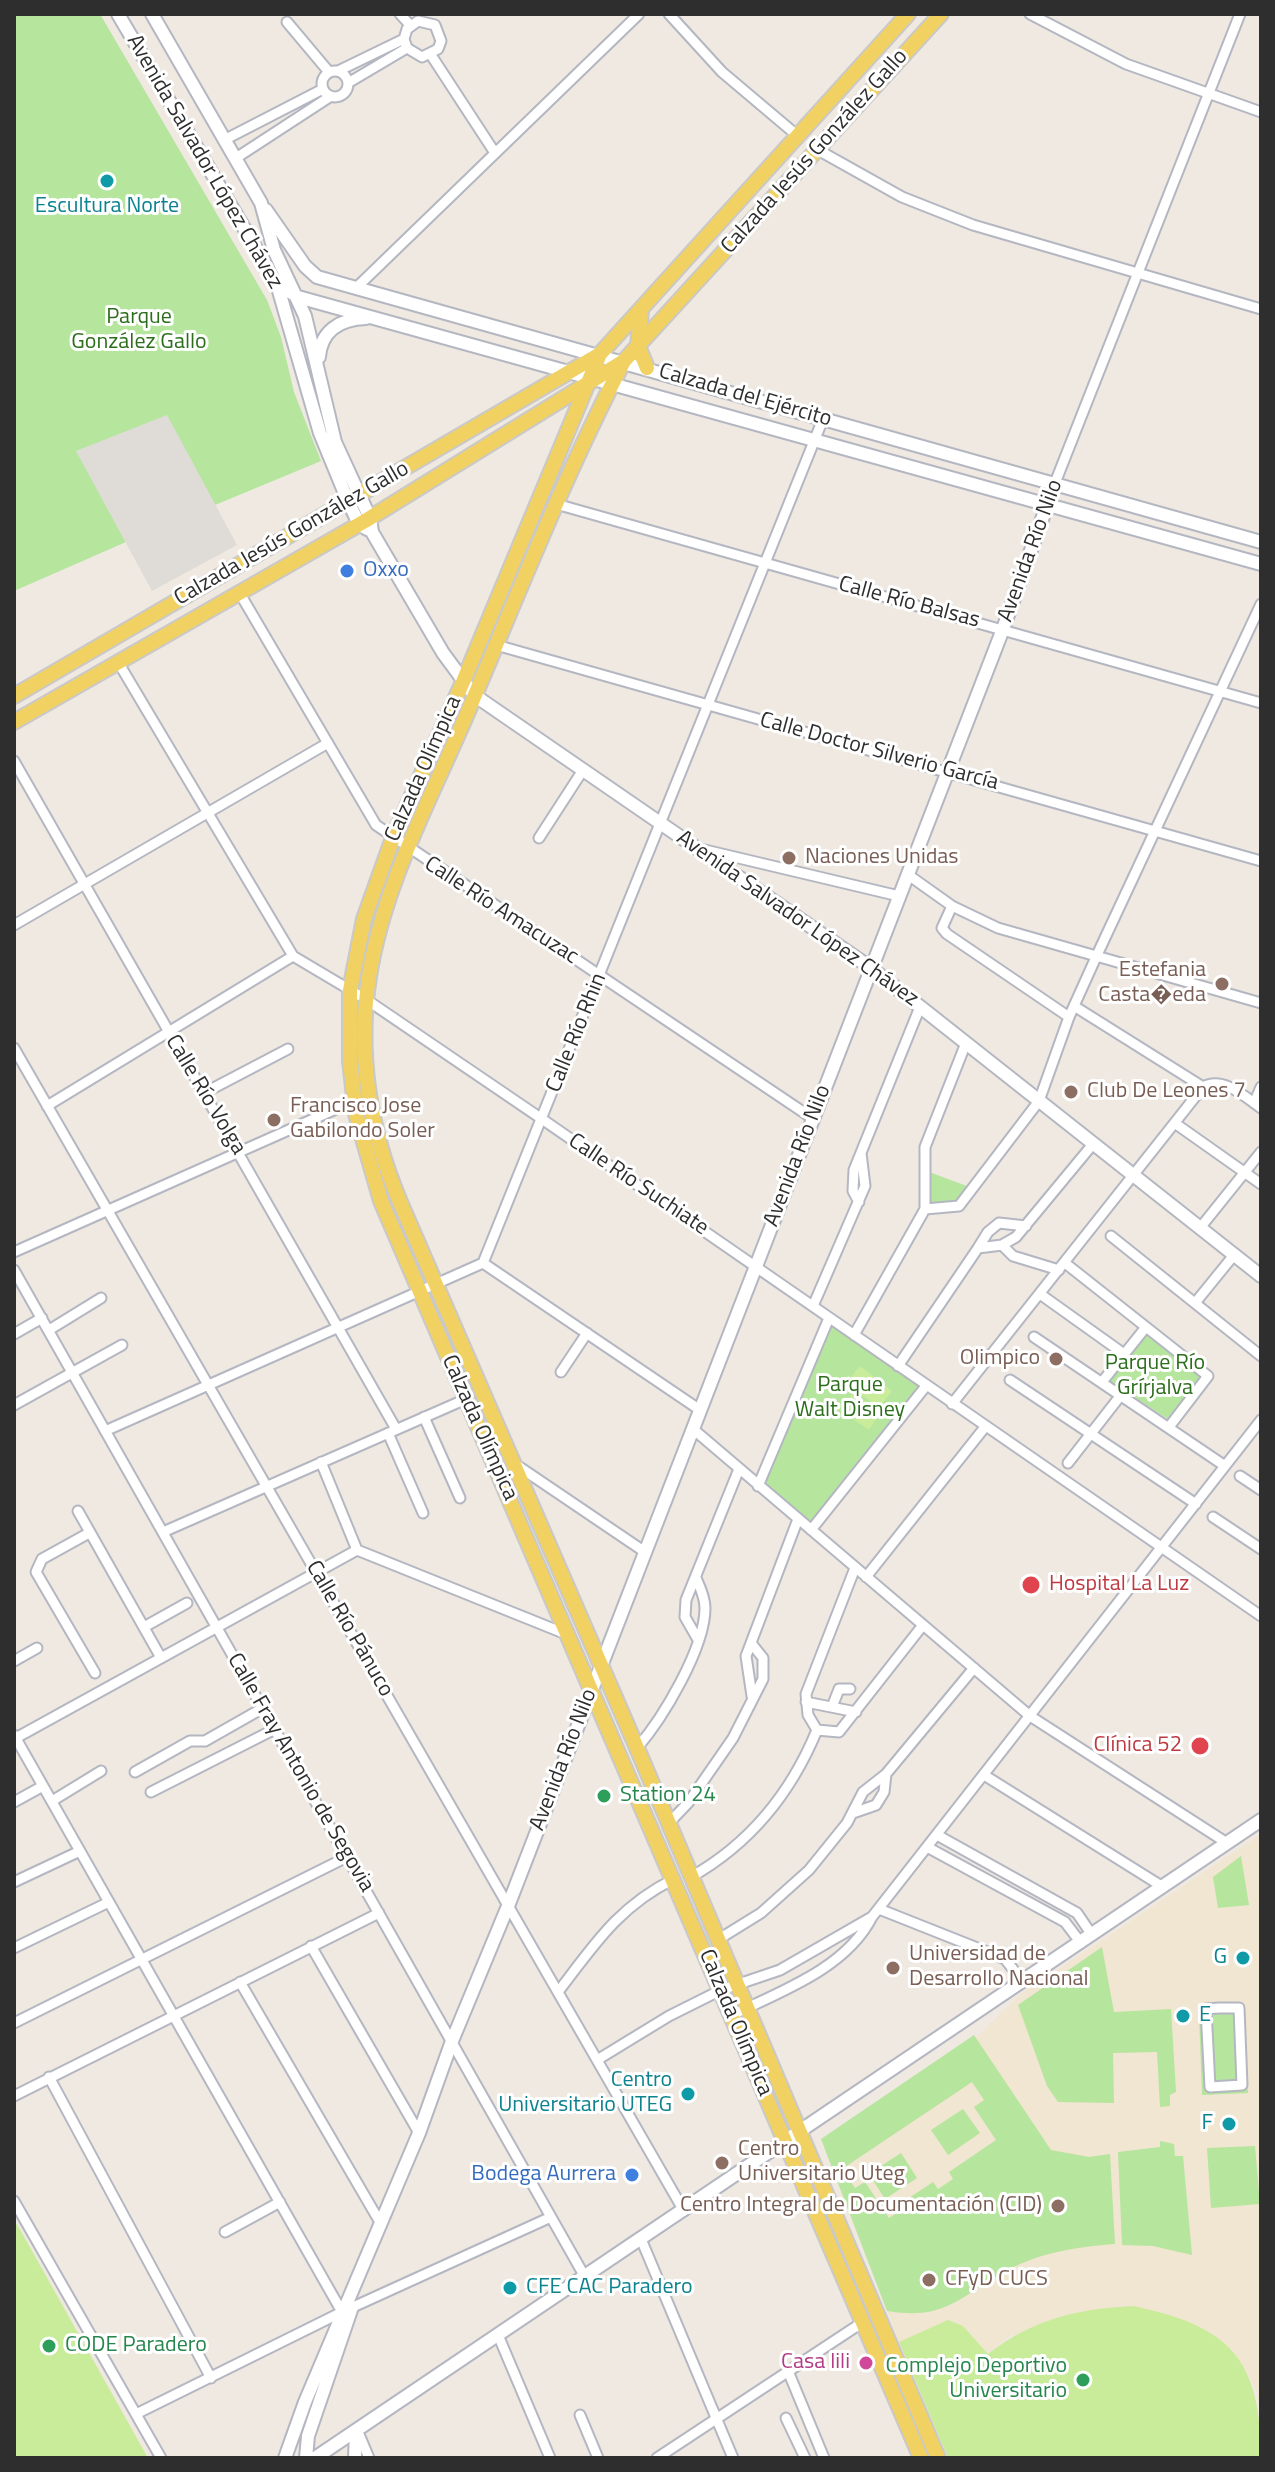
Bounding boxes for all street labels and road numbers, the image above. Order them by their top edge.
street label: Avenida Salvador López Chávez [120,30,288,294]
street label: Calzada Jesús González Gallo [716,44,914,260]
street label: Calzada del Ejército [656,359,834,433]
street label: Calzada Jesús González Gallo [170,456,414,612]
street label: Avenida Río Nilo [993,476,1069,626]
street label: Calle Río Balsas [836,571,982,635]
street label: Calzada Olímpica [380,692,468,846]
street label: Calle Doctor Silverio García [757,707,1001,797]
street label: Avenida Salvador López Chávez [671,825,923,1013]
street label: Calle Río Amacuzac [419,851,583,971]
street label: Calle Río Rhin [541,970,613,1096]
street label: Calle Río Volga [159,1030,251,1160]
street label: Avenida Río Nilo [759,1081,837,1231]
street label: Calle Río Suchiate [563,1128,713,1242]
street label: Calzada Olímpica [435,1351,523,1505]
street label: Calle Río Pánuco [299,1556,399,1702]
street label: Calle Fray Antonio de Segovia [221,1649,379,1897]
street label: Avenida Río Nilo [525,1685,603,1835]
street label: Calzada Olímpica [692,1946,778,2100]

